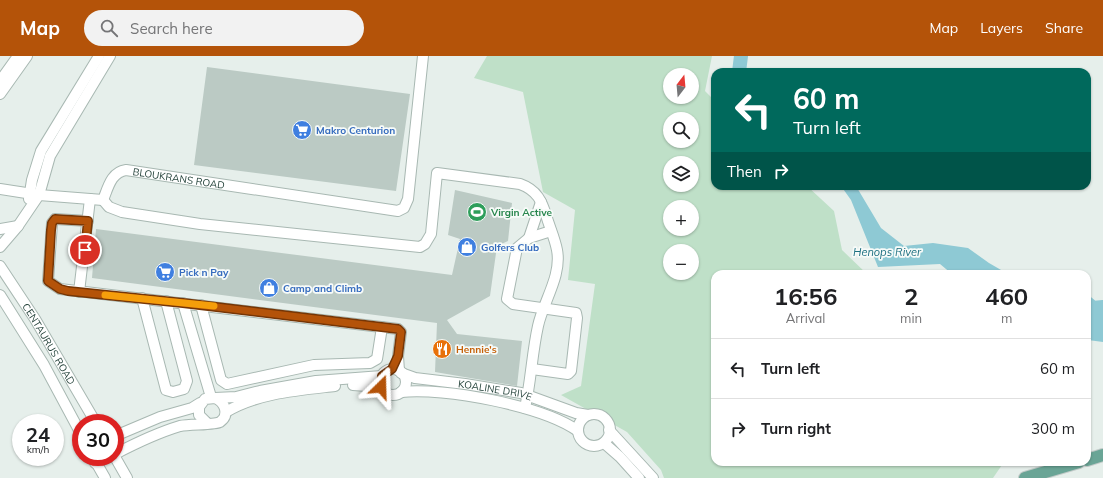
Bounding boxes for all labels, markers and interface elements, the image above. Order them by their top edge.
search box [84,10,364,46]
text: Map [20,16,60,40]
icon: search [98,17,120,39]
text: Search here [130,19,213,38]
text: Map [929,19,958,37]
text: Layers [980,19,1023,37]
text: Share [1045,19,1083,37]
north arrow [663,68,699,104]
map controls [663,68,699,280]
text: 60 m [793,81,859,116]
icon: left [727,84,779,136]
button: search [663,112,699,148]
text: Turn left [793,116,861,139]
supermarket icon: Makro Centurion [291,119,313,141]
place label: Makro Centurion [316,124,395,137]
button: layers [663,156,699,192]
icon: right [770,160,792,182]
text: Then [727,162,762,181]
street label: BLOUKRANS ROAD [132,165,226,191]
button: + [663,200,699,236]
sports icon: Virgin Active [466,201,488,223]
place label: Virgin Active [490,206,553,219]
pin [68,233,102,267]
shop icon: Golfers Club [456,236,478,258]
icon: arrive [74,239,96,261]
place label: Golfers Club [481,241,539,254]
button: − [663,244,699,280]
water label: Henops River [853,245,922,259]
supermarket icon: Pick n Pay [154,261,176,283]
place label: Pick n Pay [179,266,229,279]
shop icon: Camp and Climb [258,277,280,299]
text: 16:56 [774,281,837,311]
text: 2 [904,281,918,311]
text: 460 [985,281,1028,311]
place label: Camp and Climb [283,282,362,295]
street label: CENTAURUS ROAD [20,301,78,387]
text: Arrival [786,310,825,326]
text: min [900,310,922,326]
text: m [1001,310,1012,326]
restaurant icon: Hennie's [431,338,453,360]
place label: Hennie's [456,343,497,356]
icon: left [727,358,749,380]
text: Turn left [761,359,820,378]
text: 60 m [1040,359,1075,378]
position arrow [360,366,402,408]
street label: KOALINE DRIVE [458,377,534,403]
speed limit sign: 30 [72,414,124,466]
icon: right [727,418,749,440]
text: Turn right [761,419,831,438]
text: 300 m [1031,419,1075,438]
text: 24 [26,422,50,447]
text: km/h [27,443,49,456]

